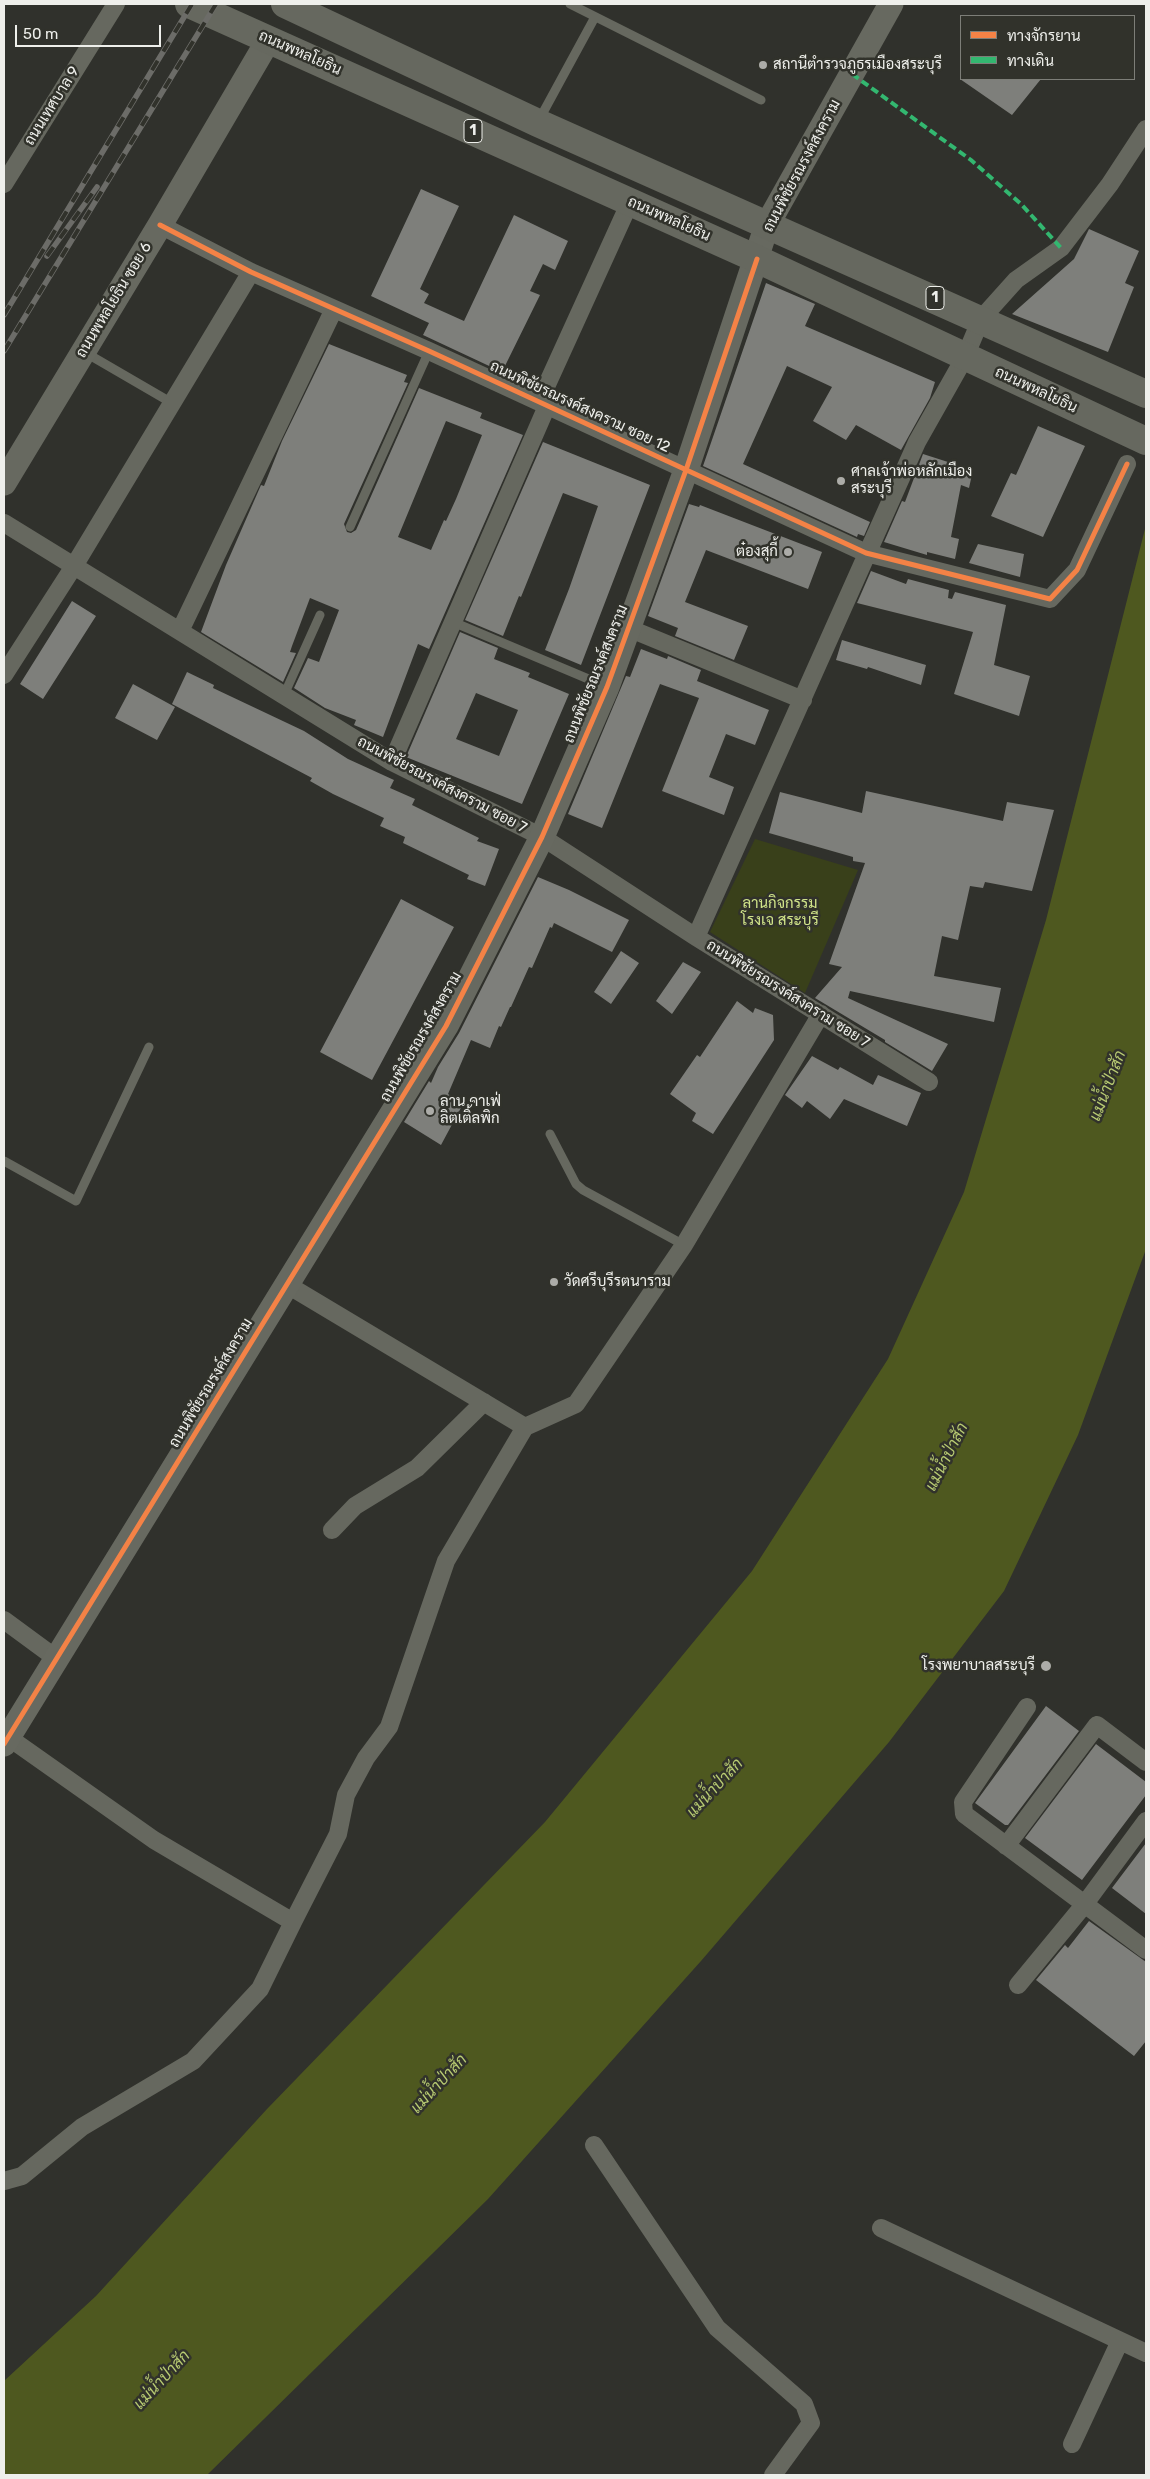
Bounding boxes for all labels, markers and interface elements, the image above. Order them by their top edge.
scale bar [18,15,164,47]
legend [960,15,1135,80]
text: 50 m [23,25,58,43]
street label: ถนนพหลโยธิน [256,27,344,79]
text: ทางจักรยาน [1007,27,1081,45]
text: ทางเดิน [1007,52,1054,70]
place label: สถานีตำรวจภูธรเมืองสระบุรี [773,56,942,74]
marker: สถานีตำรวจภูธรเมืองสระบุรี [757,59,769,71]
street label: ถนนเทศบาล 9 [21,63,83,149]
street label: ถนนพิชัยรณรงค์สงคราม [759,97,845,235]
road number: 1 [464,120,482,142]
street label: ถนนพหลโยธิน [625,193,713,245]
street label: ถนนพหลโยธิน ซอย 6 [72,239,156,361]
road number: 1 [926,286,944,310]
street label: ถนนพิชัยรณรงค์สงคราม ซอย 12 [487,357,673,457]
street label: ถนนพหลโยธิน [992,363,1080,417]
place label: ศาลเจ้าพ่อหลักเมือง สระบุรี [851,463,972,498]
marker: ศาลเจ้าพ่อหลักเมือง สระบุรี [835,475,847,487]
place label: ต๋องสุกี้ [736,543,778,561]
marker: ต๋องสุกี้ [782,546,794,558]
street label: ถนนพิชัยรณรงค์สงคราม [560,602,632,746]
street label: ถนนพิชัยรณรงค์สงคราม ซอย 7 [354,733,530,837]
park label: ลานกิจกรรม โรงเจ สระบุรี [741,895,819,930]
street label: ถนนพิชัยรณรงค์สงคราม ซอย 7 [703,936,873,1052]
street label: ถนนพิชัยรณรงค์สงคราม [376,969,466,1105]
water label: แม่น้ำป่าสัก [1086,1048,1130,1124]
place label: ลาน คาเฟ่ ลิตเติ้ลพิก [440,1093,501,1128]
marker: ลาน คาเฟ่ ลิตเติ้ลพิก [424,1105,436,1117]
place label: วัดศรีบุรีรตนาราม [564,1273,671,1291]
marker: วัดศรีบุรีรตนาราม [548,1276,560,1288]
street label: ถนนพิชัยรณรงค์สงคราม [165,1315,257,1451]
water label: แม่น้ำป่าสัก [922,1420,972,1494]
place label: โรงพยาบาลสระบุรี [922,1657,1035,1675]
marker: โรงพยาบาลสระบุรี [1039,1659,1053,1673]
water label: แม่น้ำป่าสัก [683,1754,747,1822]
water label: แม่น้ำป่าสัก [407,2050,471,2118]
water label: แม่น้ำป่าสัก [130,2346,194,2414]

